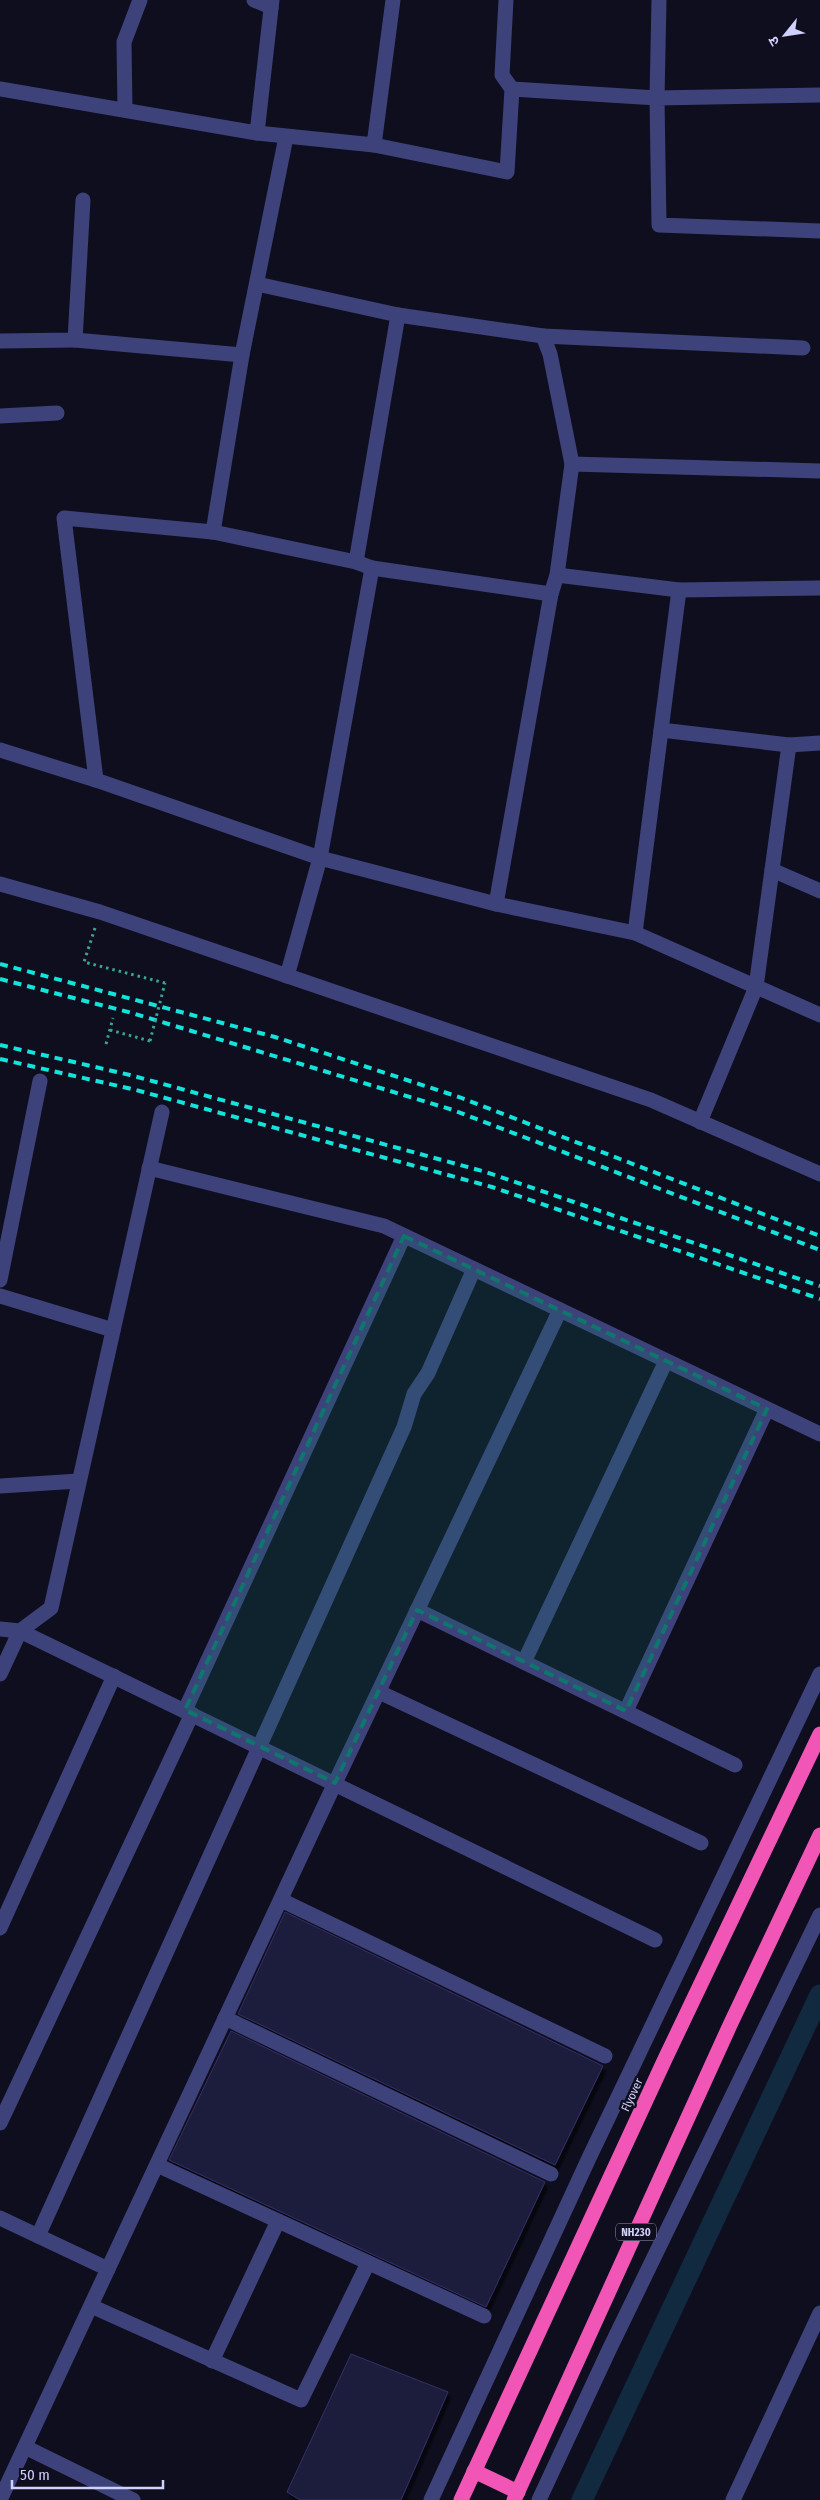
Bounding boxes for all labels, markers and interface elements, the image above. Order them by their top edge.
north arrow [760,10,810,60]
text: उ [764,33,784,49]
street label: Flyover [618,2075,646,2114]
road number: NH230 [616,2224,656,2240]
scale bar [12,2458,164,2490]
text: 50 m [20,2466,50,2484]

